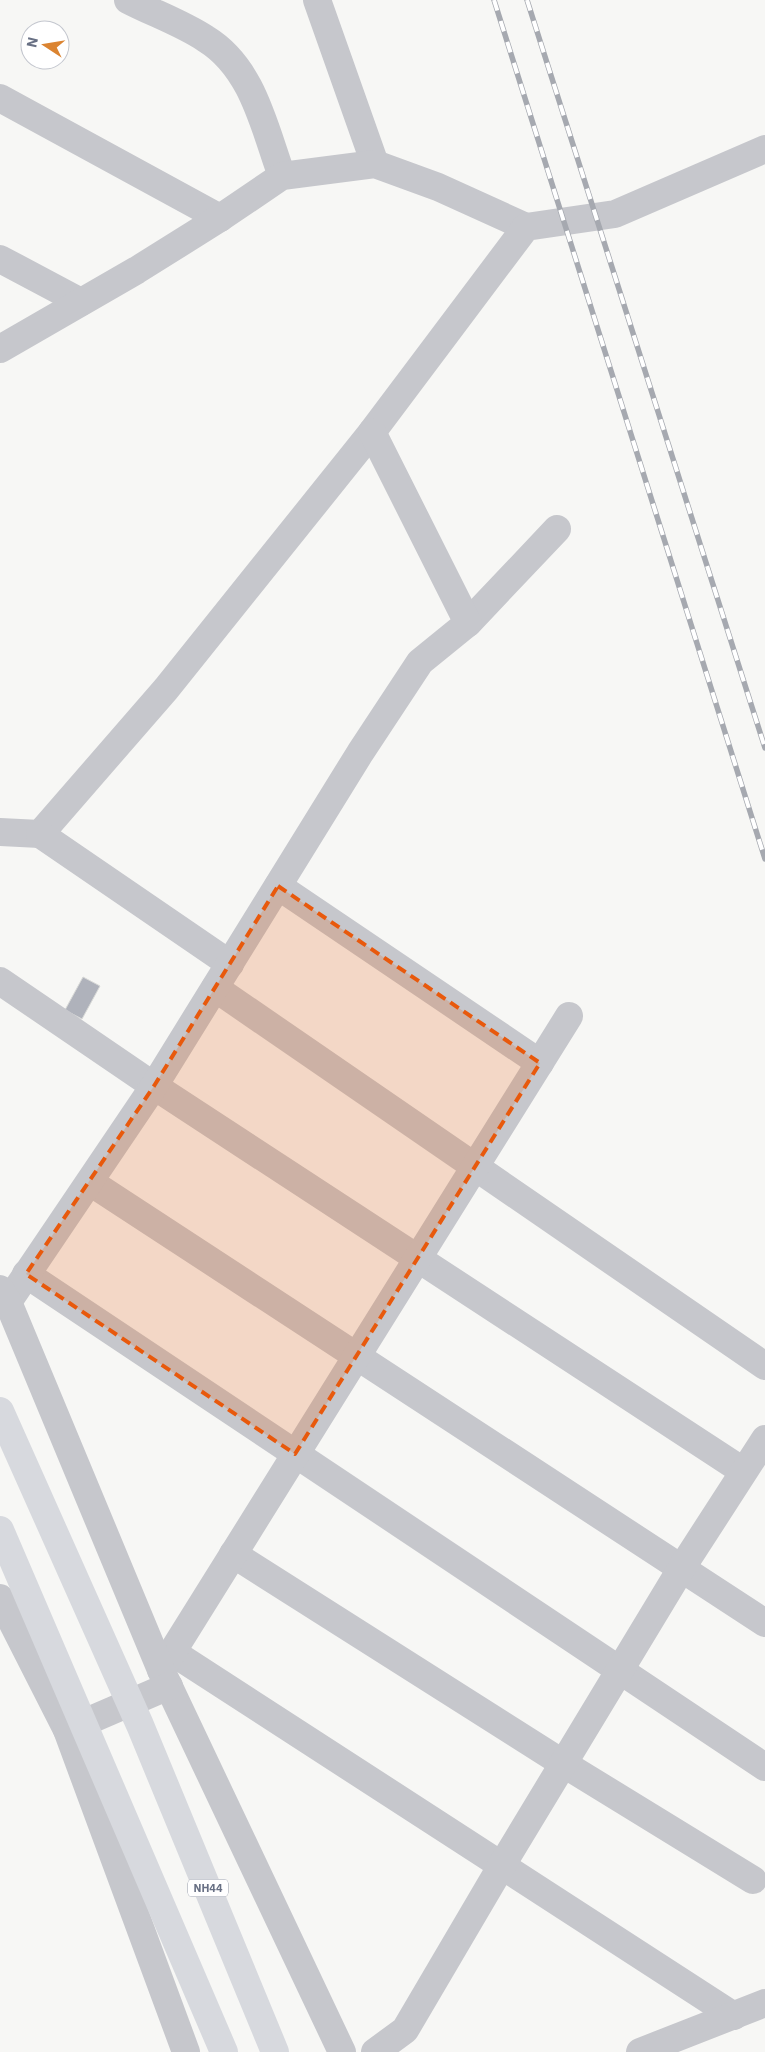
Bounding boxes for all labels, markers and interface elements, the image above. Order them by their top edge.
north arrow [20,20,70,70]
text: N [22,35,42,49]
road number: NH44 [188,1880,228,1896]

